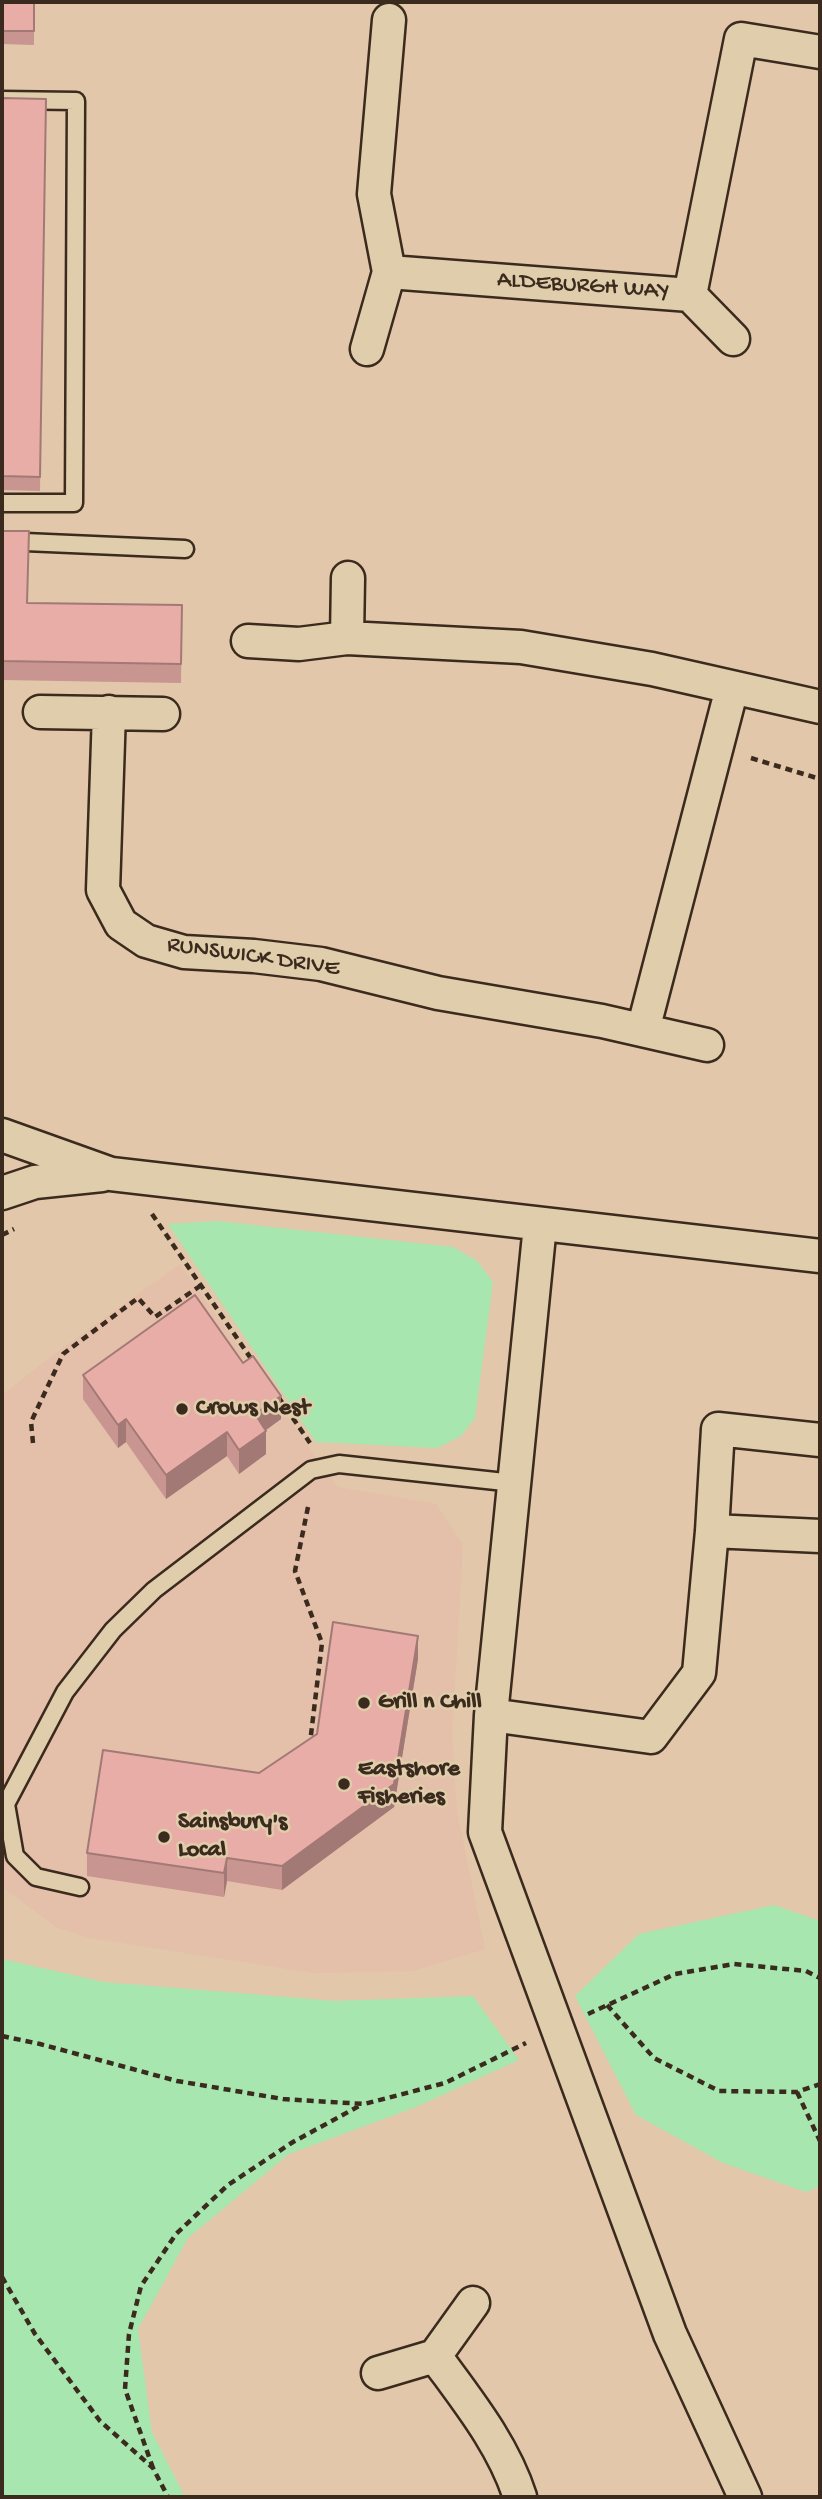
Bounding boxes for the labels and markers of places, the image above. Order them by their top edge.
place label: Crows Nest [196,1395,310,1423]
marker: Crows Nest [174,1401,190,1417]
place label: Grill n Chill [378,1689,482,1717]
marker: Grill n Chill [356,1695,372,1711]
place label: Eastshore Fisheries [358,1756,460,1812]
marker: Eastshore Fisheries [336,1776,352,1792]
place label: Sainsbury's Local [178,1809,287,1865]
marker: Sainsbury's Local [156,1829,172,1845]

